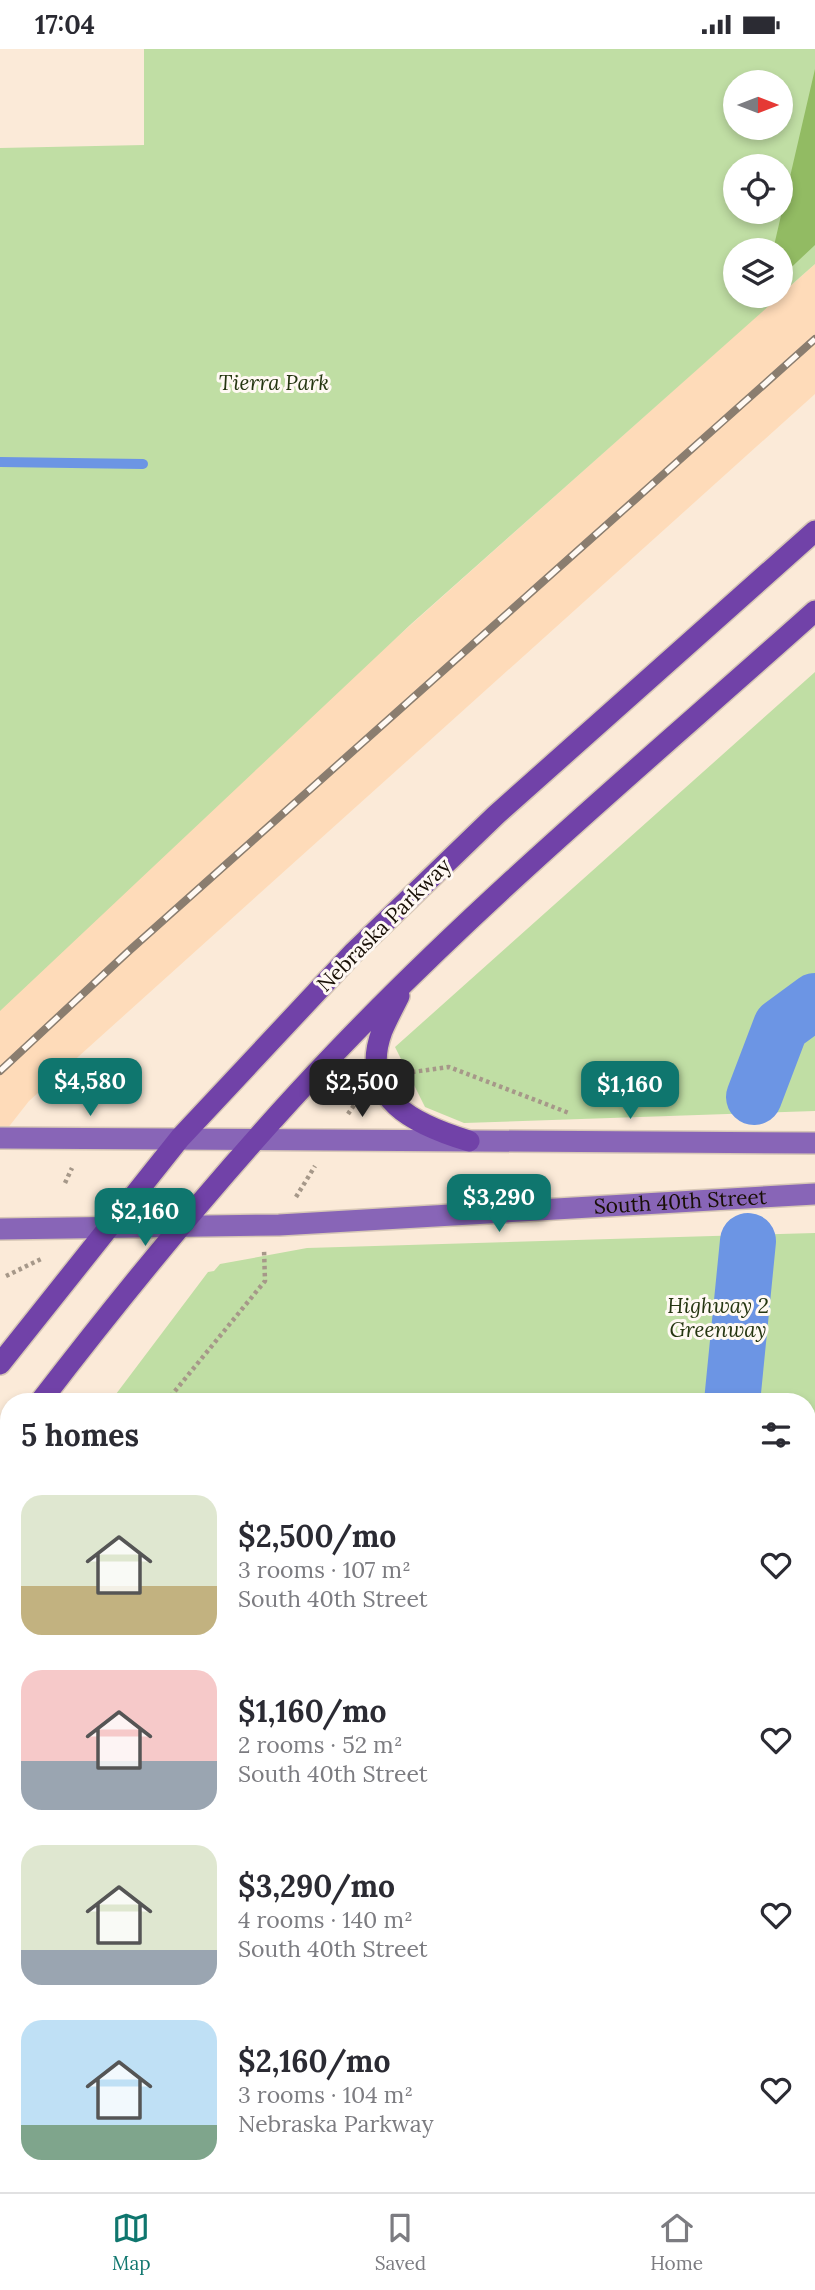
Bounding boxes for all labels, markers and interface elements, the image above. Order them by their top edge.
text: 17:04 [35,8,95,41]
north arrow [723,70,793,140]
map controls [723,70,793,308]
button: locate [723,154,793,224]
button: layers [723,238,793,308]
park label: Tierra Park [219,369,329,396]
street label: Nebraska Parkway [311,852,456,997]
pin: $4,580 [33,1059,147,1118]
pin: $2,500 [305,1059,419,1119]
pin: $1,160 [573,1061,687,1121]
text: $4,580 [54,1066,126,1095]
text: $2,500 [325,1067,399,1096]
text: $1,160 [597,1069,663,1098]
pin: $3,290 [442,1175,556,1234]
text: $3,290 [463,1182,535,1211]
street label: South 40th Street [593,1183,768,1220]
pin: $2,160 [88,1189,202,1248]
text: $2,160 [111,1196,179,1225]
park label: Highway 2 Greenway [667,1292,769,1343]
text: 5 homes [21,1416,139,1454]
icon: filters [757,1416,795,1454]
text: $2,500/mo [238,1517,396,1555]
icon: home [77,1523,161,1607]
icon: heart [757,1546,795,1584]
text: 3 rooms · 107 m² [238,1555,411,1584]
text: South 40th Street [238,1584,428,1613]
text: $1,160/mo [238,1692,387,1730]
icon: home [77,1698,161,1782]
icon: heart [757,1721,795,1759]
text: 2 rooms · 52 m² [238,1730,403,1759]
text: South 40th Street [238,1759,428,1788]
text: $3,290/mo [238,1867,395,1905]
icon: home [77,1873,161,1957]
icon: heart [757,1896,795,1934]
text: 4 rooms · 140 m² [238,1905,413,1934]
text: South 40th Street [238,1934,428,1963]
text: $2,160/mo [238,2042,390,2080]
icon: home [77,2048,161,2132]
icon: heart [757,2071,795,2109]
text: 3 rooms · 104 m² [238,2080,413,2109]
text: Nebraska Parkway [238,2109,434,2138]
tab: Map [112,2209,151,2275]
tab: Saved [375,2209,426,2275]
tab: Home [650,2209,703,2275]

